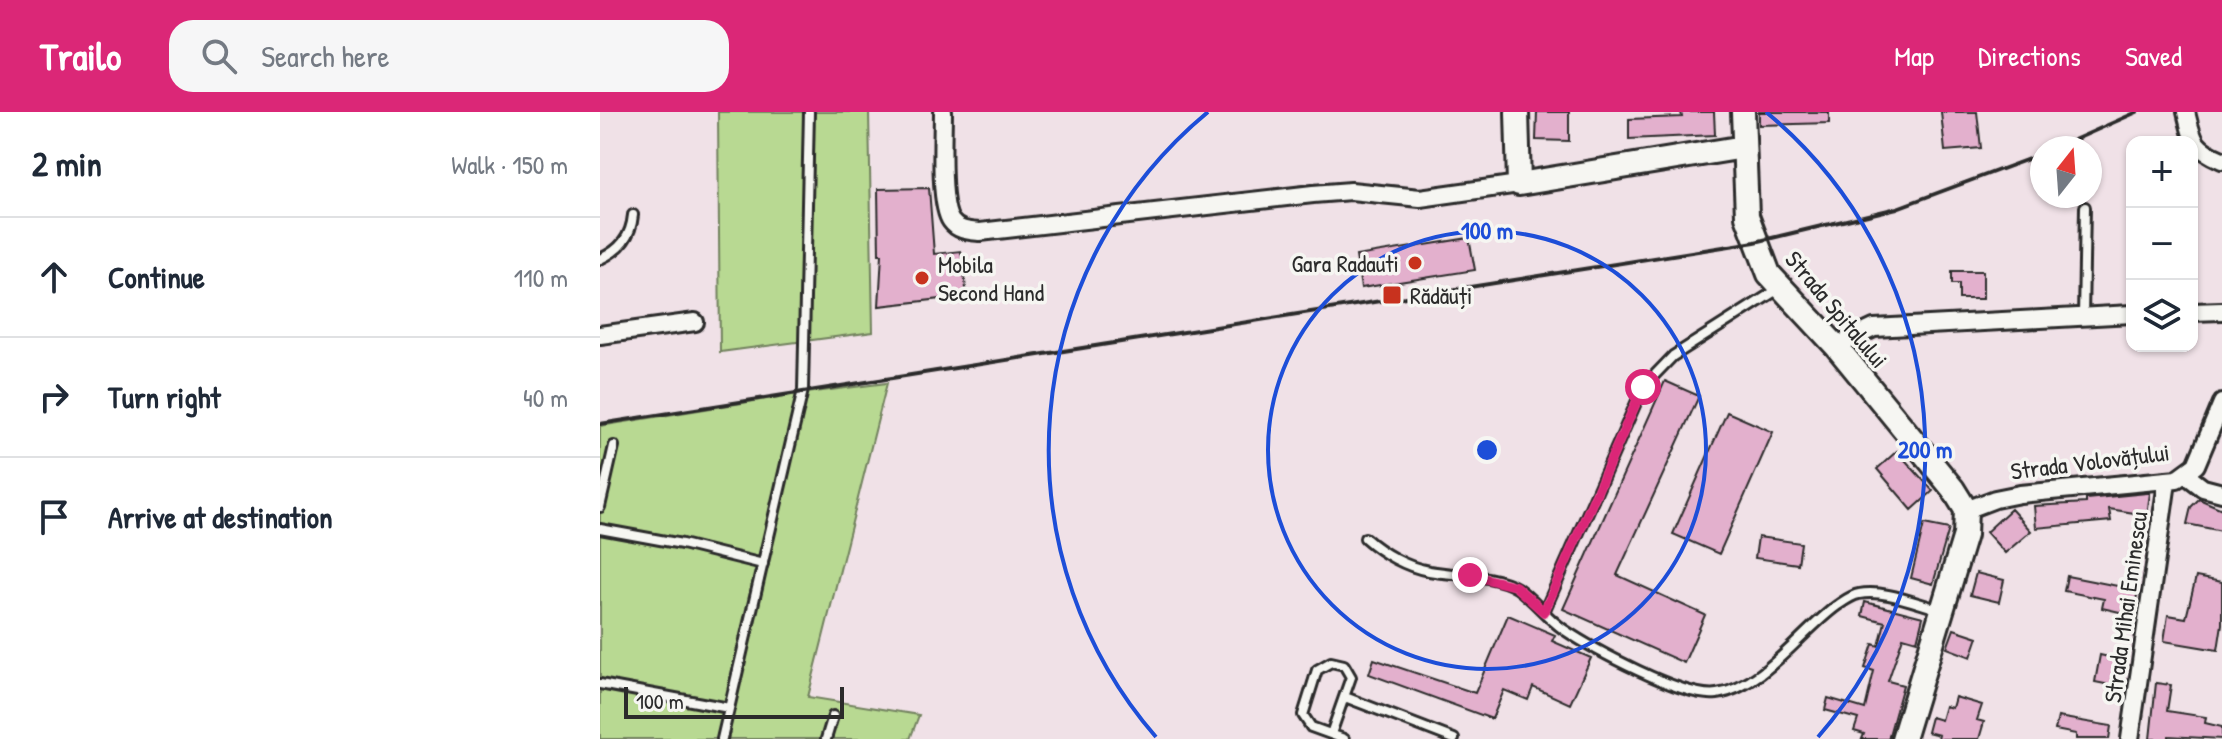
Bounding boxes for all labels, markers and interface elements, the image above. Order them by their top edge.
search box [169,20,729,92]
text: Trailo [40,30,121,82]
icon: search [197,34,241,78]
text: Search here [261,36,389,76]
text: Map [1894,37,1934,75]
text: Directions [1978,37,2081,75]
text: Saved [2125,37,2182,75]
north arrow [2030,136,2102,208]
map controls [2126,136,2198,352]
button: + [2126,136,2198,208]
text: 2 min [32,141,102,187]
text: Walk · 150 m [451,147,568,182]
button: − [2126,208,2198,280]
text: 100 m [1461,214,1513,246]
street label: Strada Spitalului [1778,244,1896,374]
place label: Gara Radauti [1292,247,1399,279]
place label: Mobila Second Hand [938,248,1044,308]
marker: Gara Radauti [1406,254,1424,272]
icon: ahead [32,255,76,299]
text: Continue [108,257,205,297]
text: 110 m [514,260,568,295]
marker: Mobila Second Hand [913,269,931,287]
place label: Rădăuți [1410,279,1472,311]
button: layers [2126,280,2198,352]
marker: Rădăuți [1381,284,1403,306]
route start [1625,369,1661,405]
icon: right [32,375,76,419]
text: Turn right [108,377,221,417]
text: 40 m [523,380,568,415]
text: 200 m [1898,433,1952,465]
street label: Strada Volovățului [2009,435,2171,487]
centre of rings [1473,436,1501,464]
icon: arrive [32,495,76,539]
text: Arrive at destination [108,497,333,537]
street label: Strada Mihai Eminescu [2096,509,2154,705]
route end [1452,557,1488,593]
scale bar [624,683,844,719]
text: 100 m [636,686,684,716]

